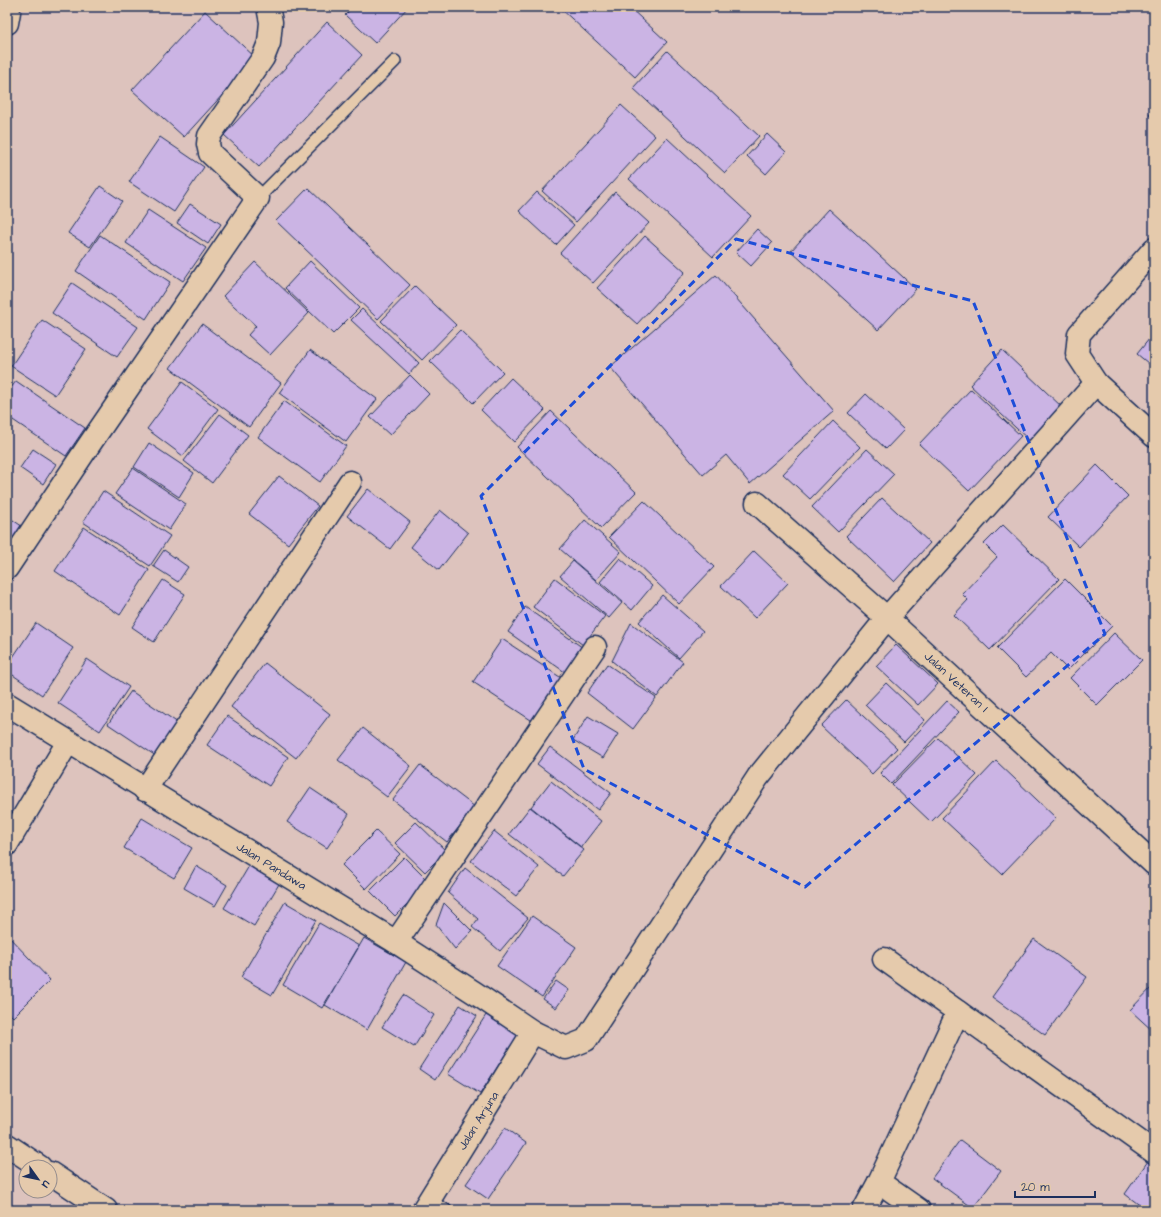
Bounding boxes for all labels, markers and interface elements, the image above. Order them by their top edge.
street label: Jalan Veteran I [921,648,993,716]
street label: Jalan Pandawa [233,838,310,894]
street label: Jalan Arjuna [454,1088,503,1153]
north arrow [18,1159,58,1199]
scale bar [1015,1173,1095,1199]
text: U [38,1177,54,1191]
text: 20 m [1021,1179,1050,1196]

